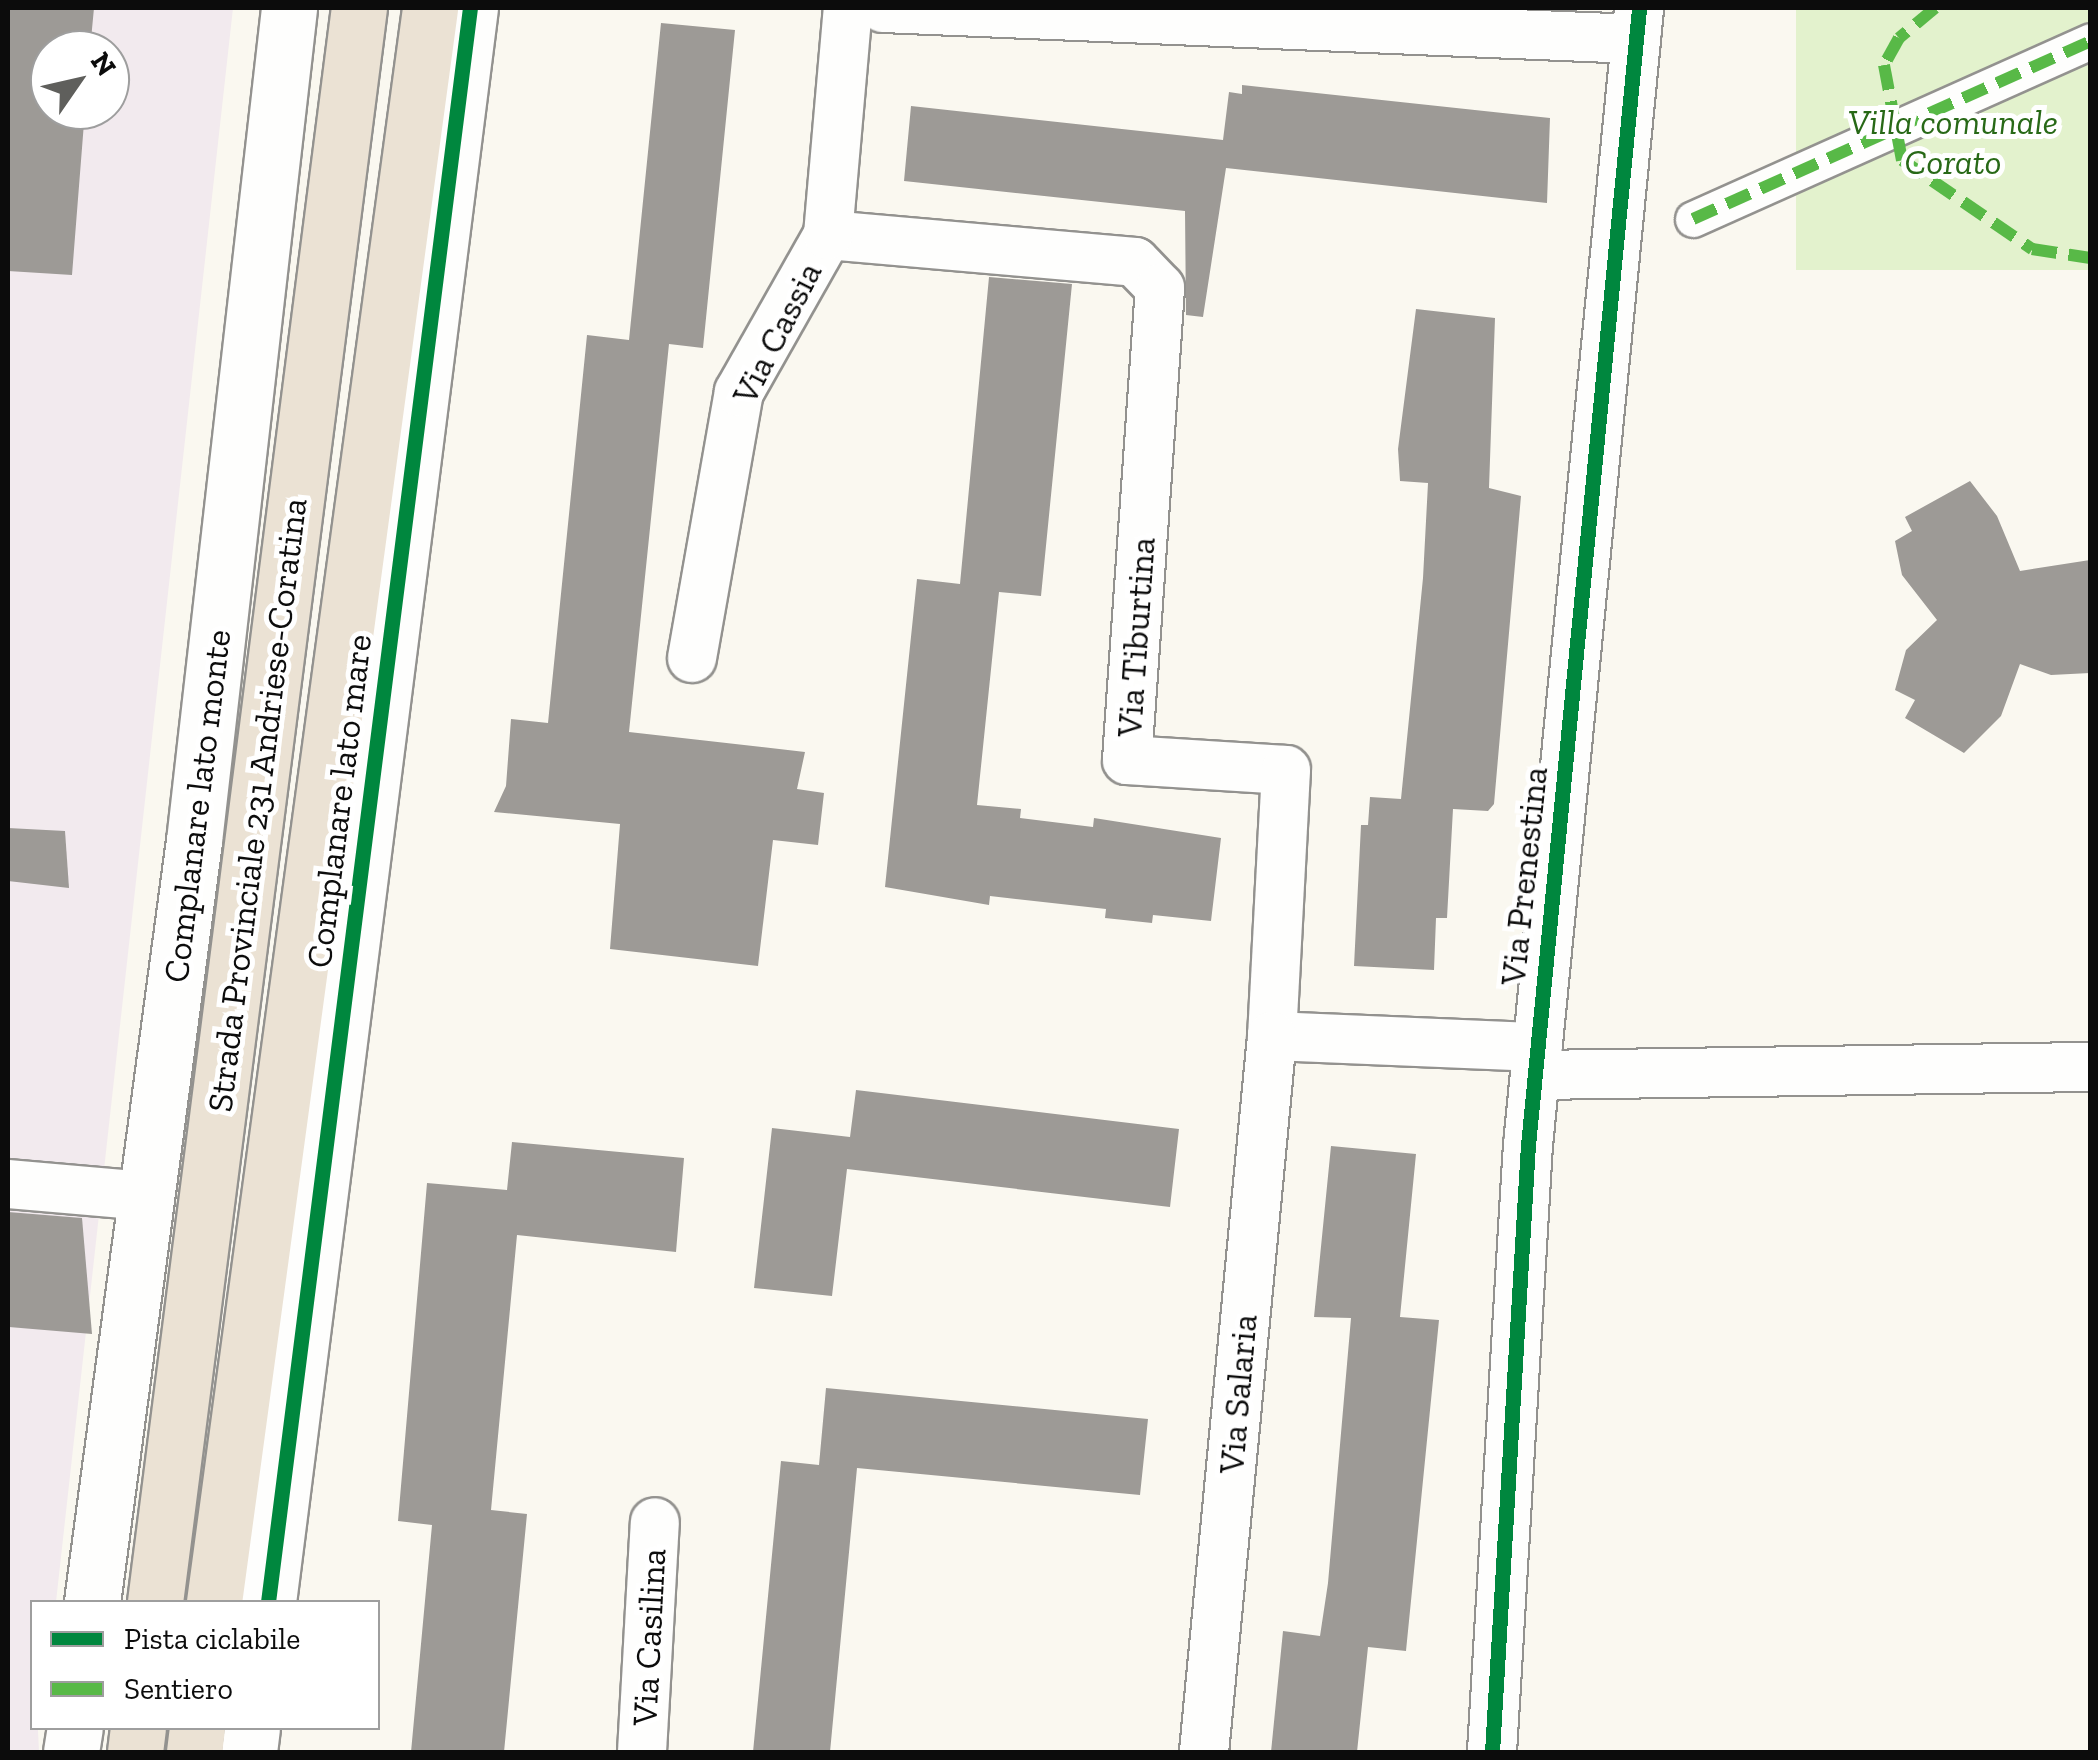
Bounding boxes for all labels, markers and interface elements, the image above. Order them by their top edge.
north arrow [30,30,130,130]
text: N [84,46,123,82]
park label: Villa comunale Corato [1848,101,2058,183]
street label: Via Cassia [723,255,831,411]
street label: Strada Provinciale 231 Andriese-Coratina [198,495,316,1115]
street label: Via Tiburtina [1108,535,1164,739]
street label: Complanare lato monte [155,627,239,985]
street label: Complanare lato mare [298,632,380,970]
street label: Via Prenestina [1492,765,1556,987]
street label: Via Salaria [1210,1313,1266,1475]
street label: Via Casilina [623,1547,675,1727]
legend [30,1600,380,1730]
text: Pista ciclabile [124,1621,300,1657]
text: Sentiero [124,1671,233,1707]

